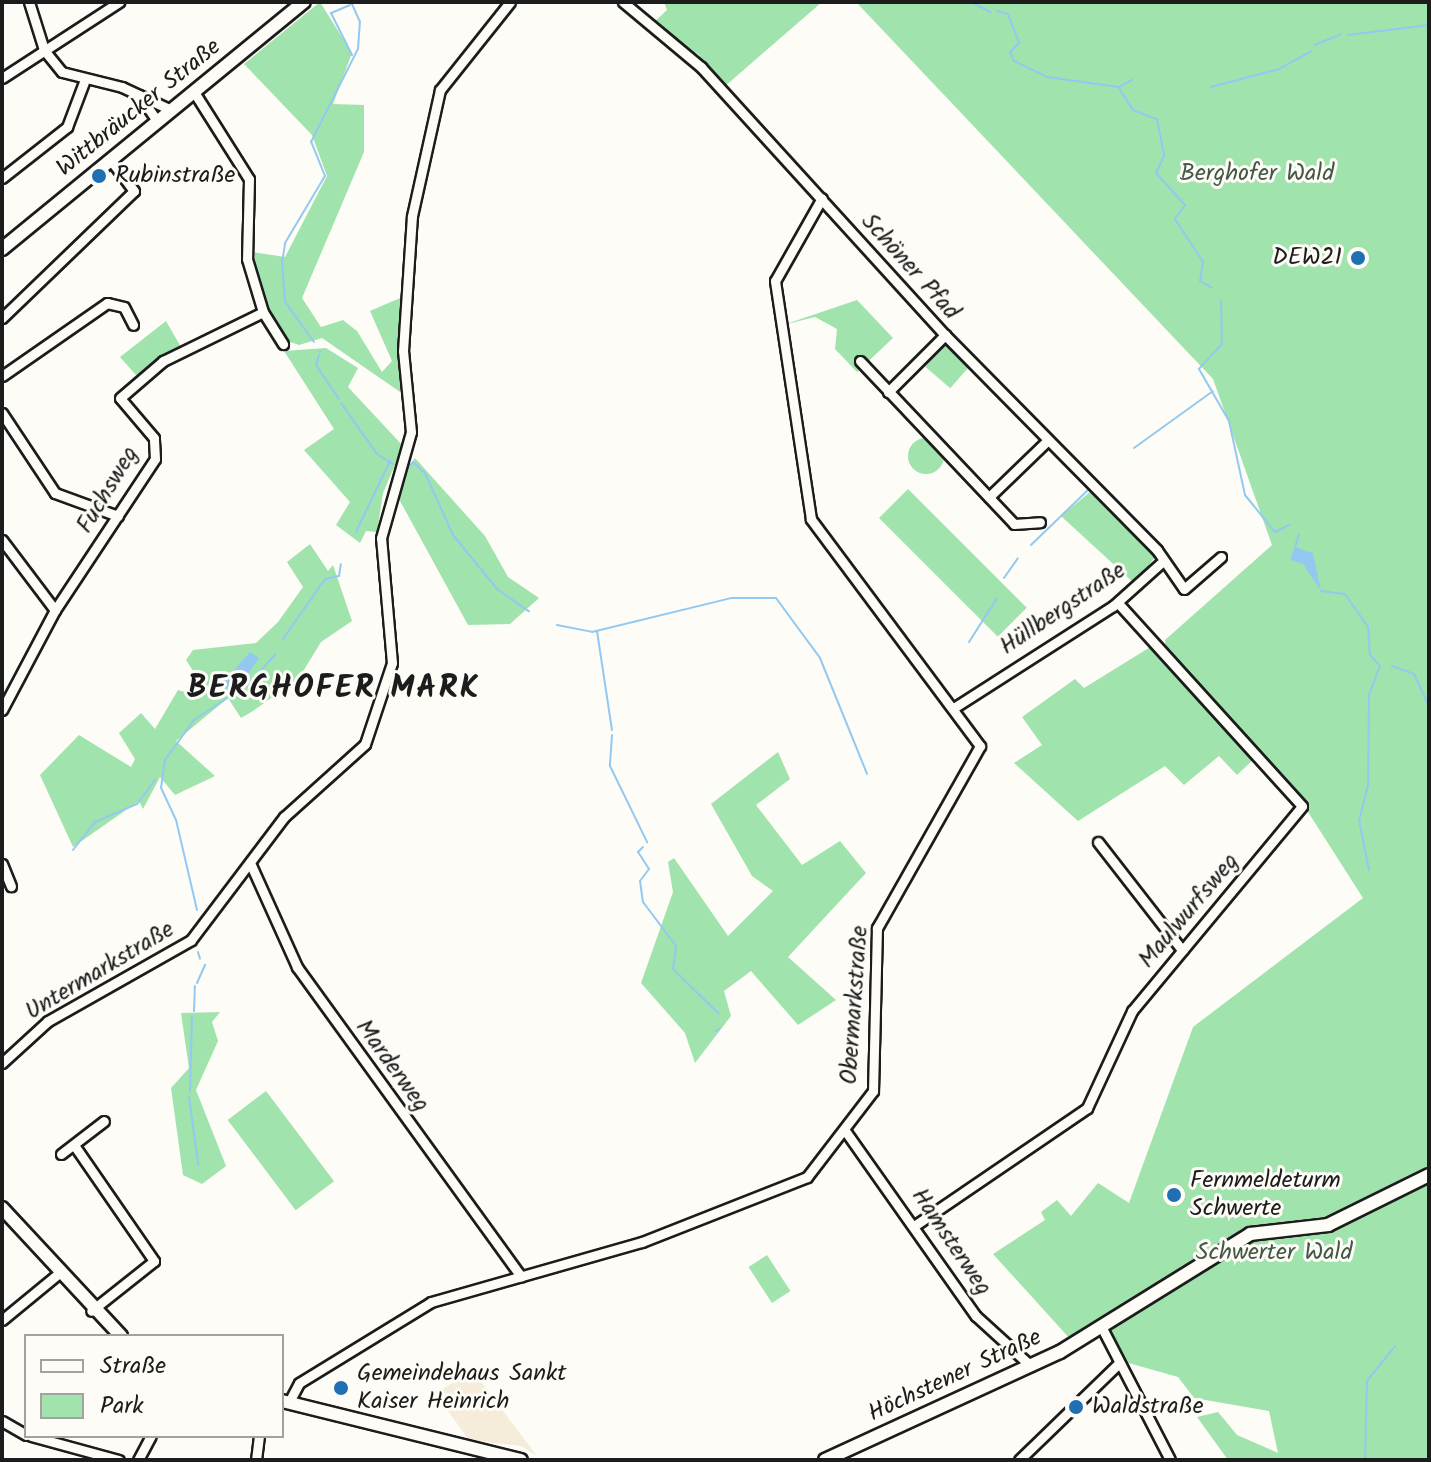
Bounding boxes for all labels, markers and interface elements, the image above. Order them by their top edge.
street label: Wittbräucker Straße [51,33,227,183]
park label: Berghofer Wald [1180,160,1334,188]
place label: Rubinstraße [115,162,235,190]
marker: Rubinstraße [90,167,108,185]
street label: Schöner Pfad [855,208,965,326]
place label: DEW21 [1272,244,1342,272]
marker: DEW21 [1349,249,1367,267]
street label: Fuchsweg [71,441,145,539]
street label: Hüllbergstraße [995,556,1131,662]
district label: BERGHOFER MARK [187,670,481,708]
street label: Maulwurfsweg [1133,848,1245,974]
street label: Untermarkstraße [20,915,180,1027]
street label: Obermarkstraße [835,925,875,1085]
street label: Marderweg [349,1014,435,1118]
place label: Fernmeldeturm Schwerte [1190,1167,1341,1223]
street label: Hamsterweg [905,1183,997,1301]
marker: Fernmeldeturm Schwerte [1165,1186,1183,1204]
park label: Schwerter Wald [1196,1239,1352,1267]
street label: Höchstener Straße [864,1323,1046,1429]
legend [24,1334,284,1438]
text: Straße [100,1347,166,1386]
place label: Gemeindehaus Sankt Kaiser Heinrich [357,1360,566,1416]
marker: Gemeindehaus Sankt Kaiser Heinrich [332,1379,350,1397]
text: Park [100,1387,144,1426]
place label: Waldstraße [1092,1393,1203,1421]
marker: Waldstraße [1067,1398,1085,1416]

